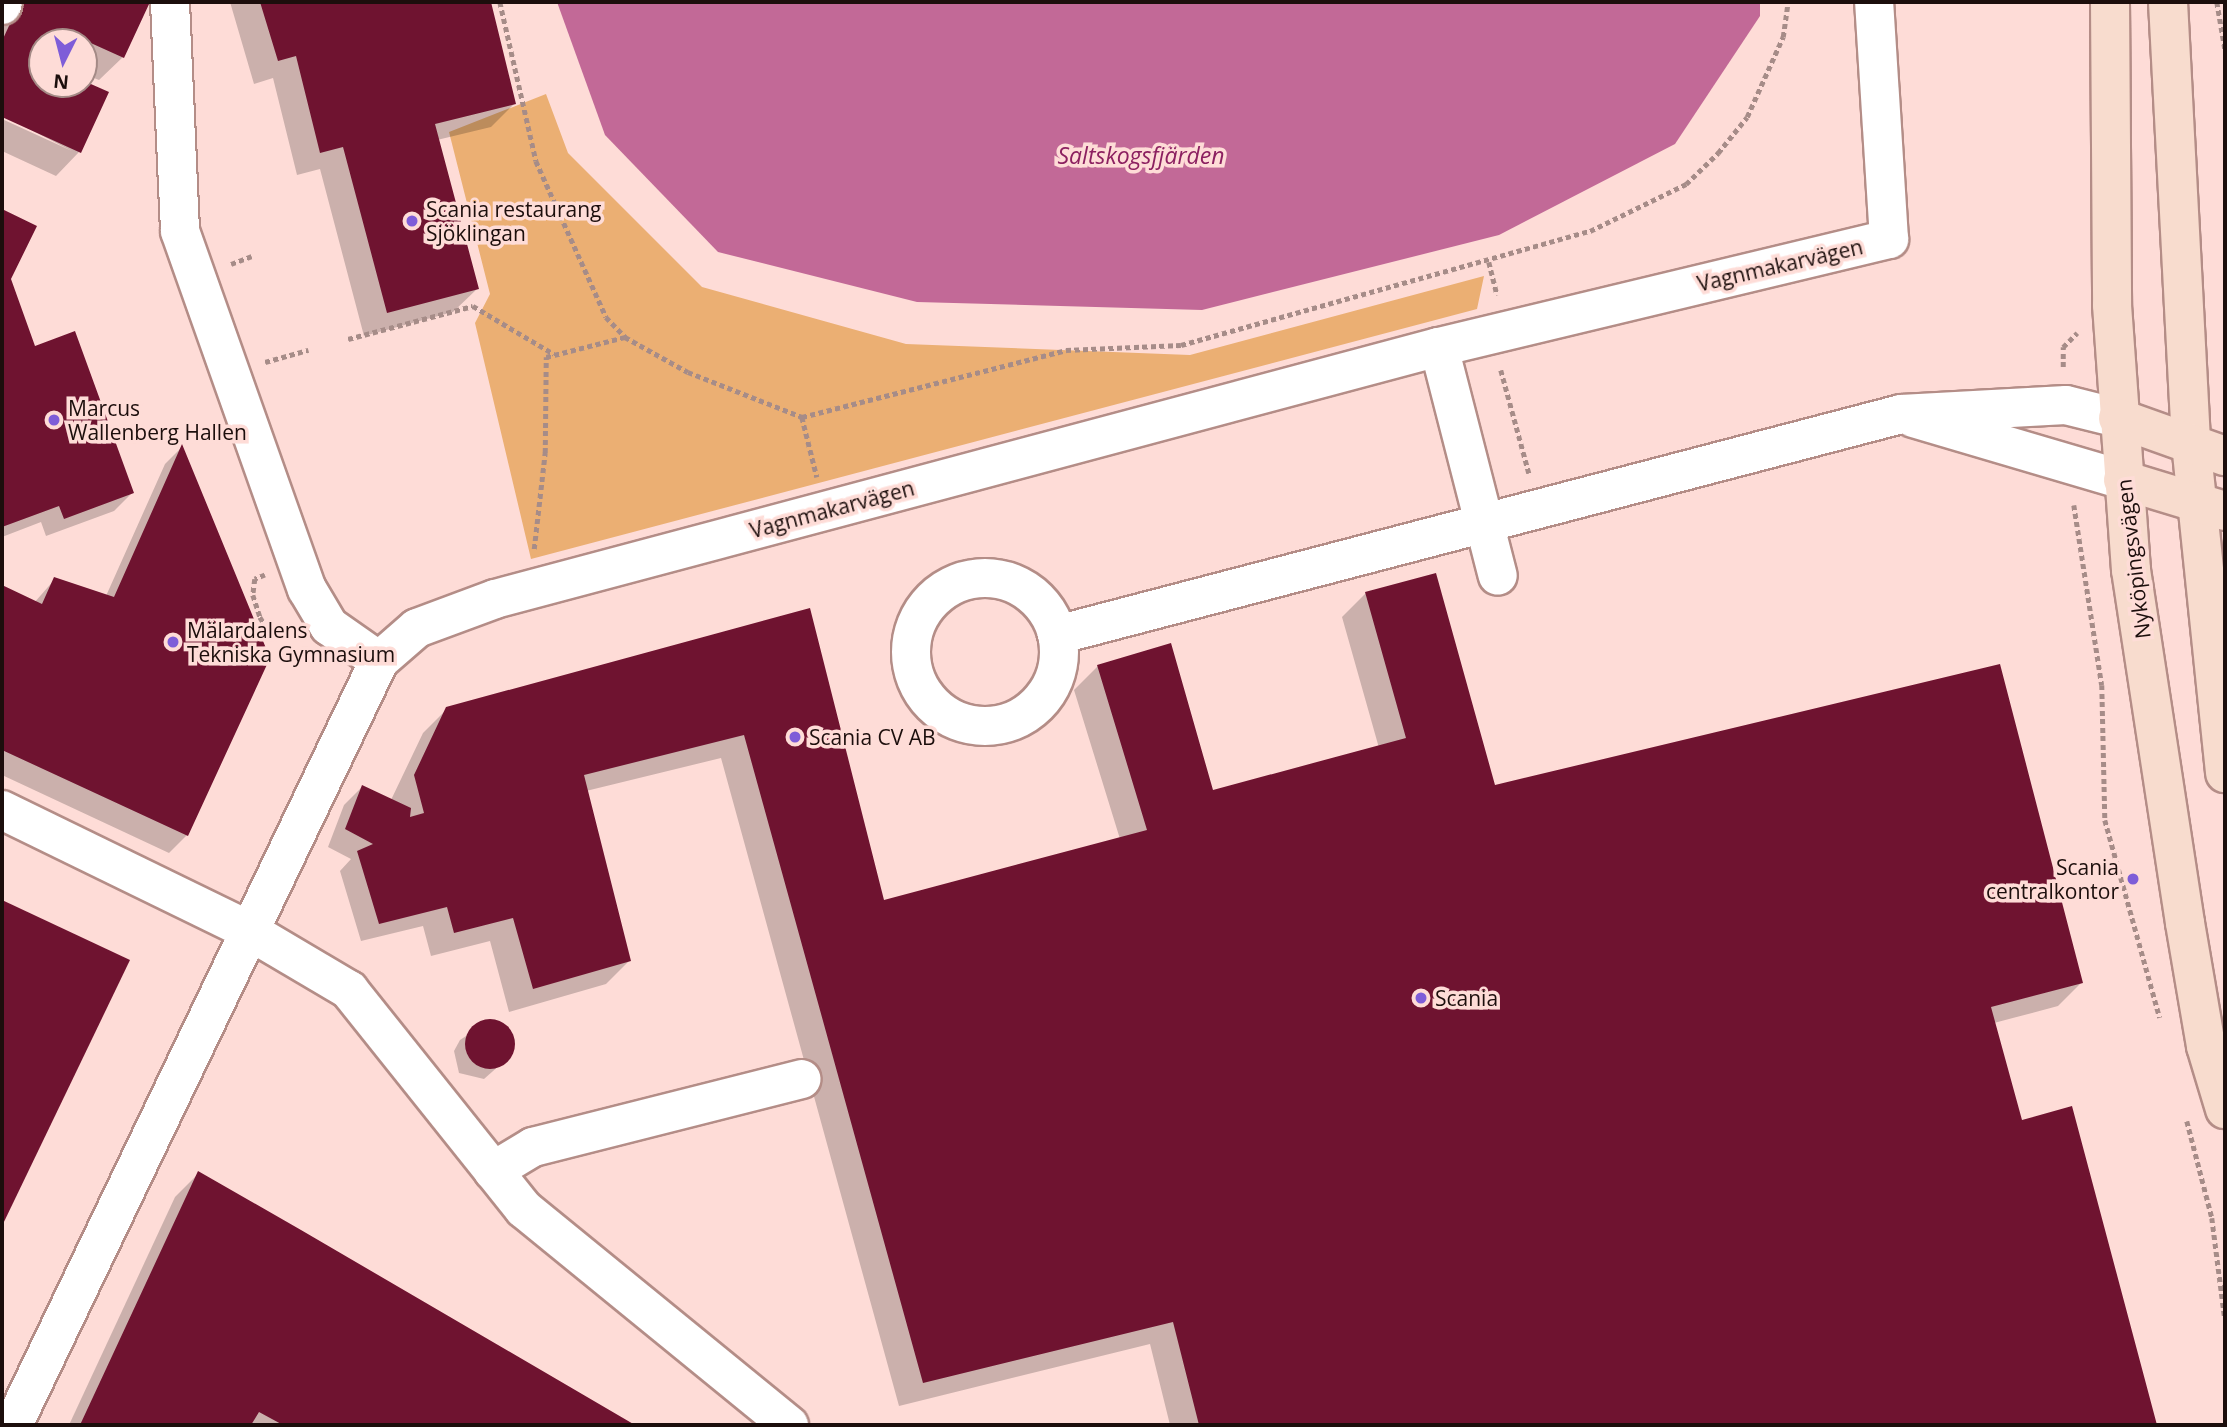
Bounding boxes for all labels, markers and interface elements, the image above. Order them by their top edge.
north arrow [28,28,98,98]
text: N [52,68,70,96]
water label: Saltskogsfjärden [1057,141,1225,169]
place label: Scania restaurang Sjöklingan [426,196,601,246]
marker: Scania restaurang Sjöklingan [404,213,420,229]
street label: Vagnmakarvägen [1695,234,1865,296]
place label: Marcus Wallenberg Hallen [68,395,247,445]
marker: Marcus Wallenberg Hallen [46,412,62,428]
street label: Vagnmakarvägen [747,475,917,543]
street label: Nyköpingsvägen [2111,478,2155,640]
place label: Mälardalens Tekniska Gymnasium [187,617,395,667]
marker: Mälardalens Tekniska Gymnasium [165,634,181,650]
place label: Scania CV AB [809,724,936,750]
marker: Scania CV AB [787,729,803,745]
place label: Scania centralkontor [1986,854,2119,904]
marker: Scania centralkontor [2125,871,2141,887]
place label: Scania [1435,985,1498,1011]
marker: Scania [1413,990,1429,1006]

